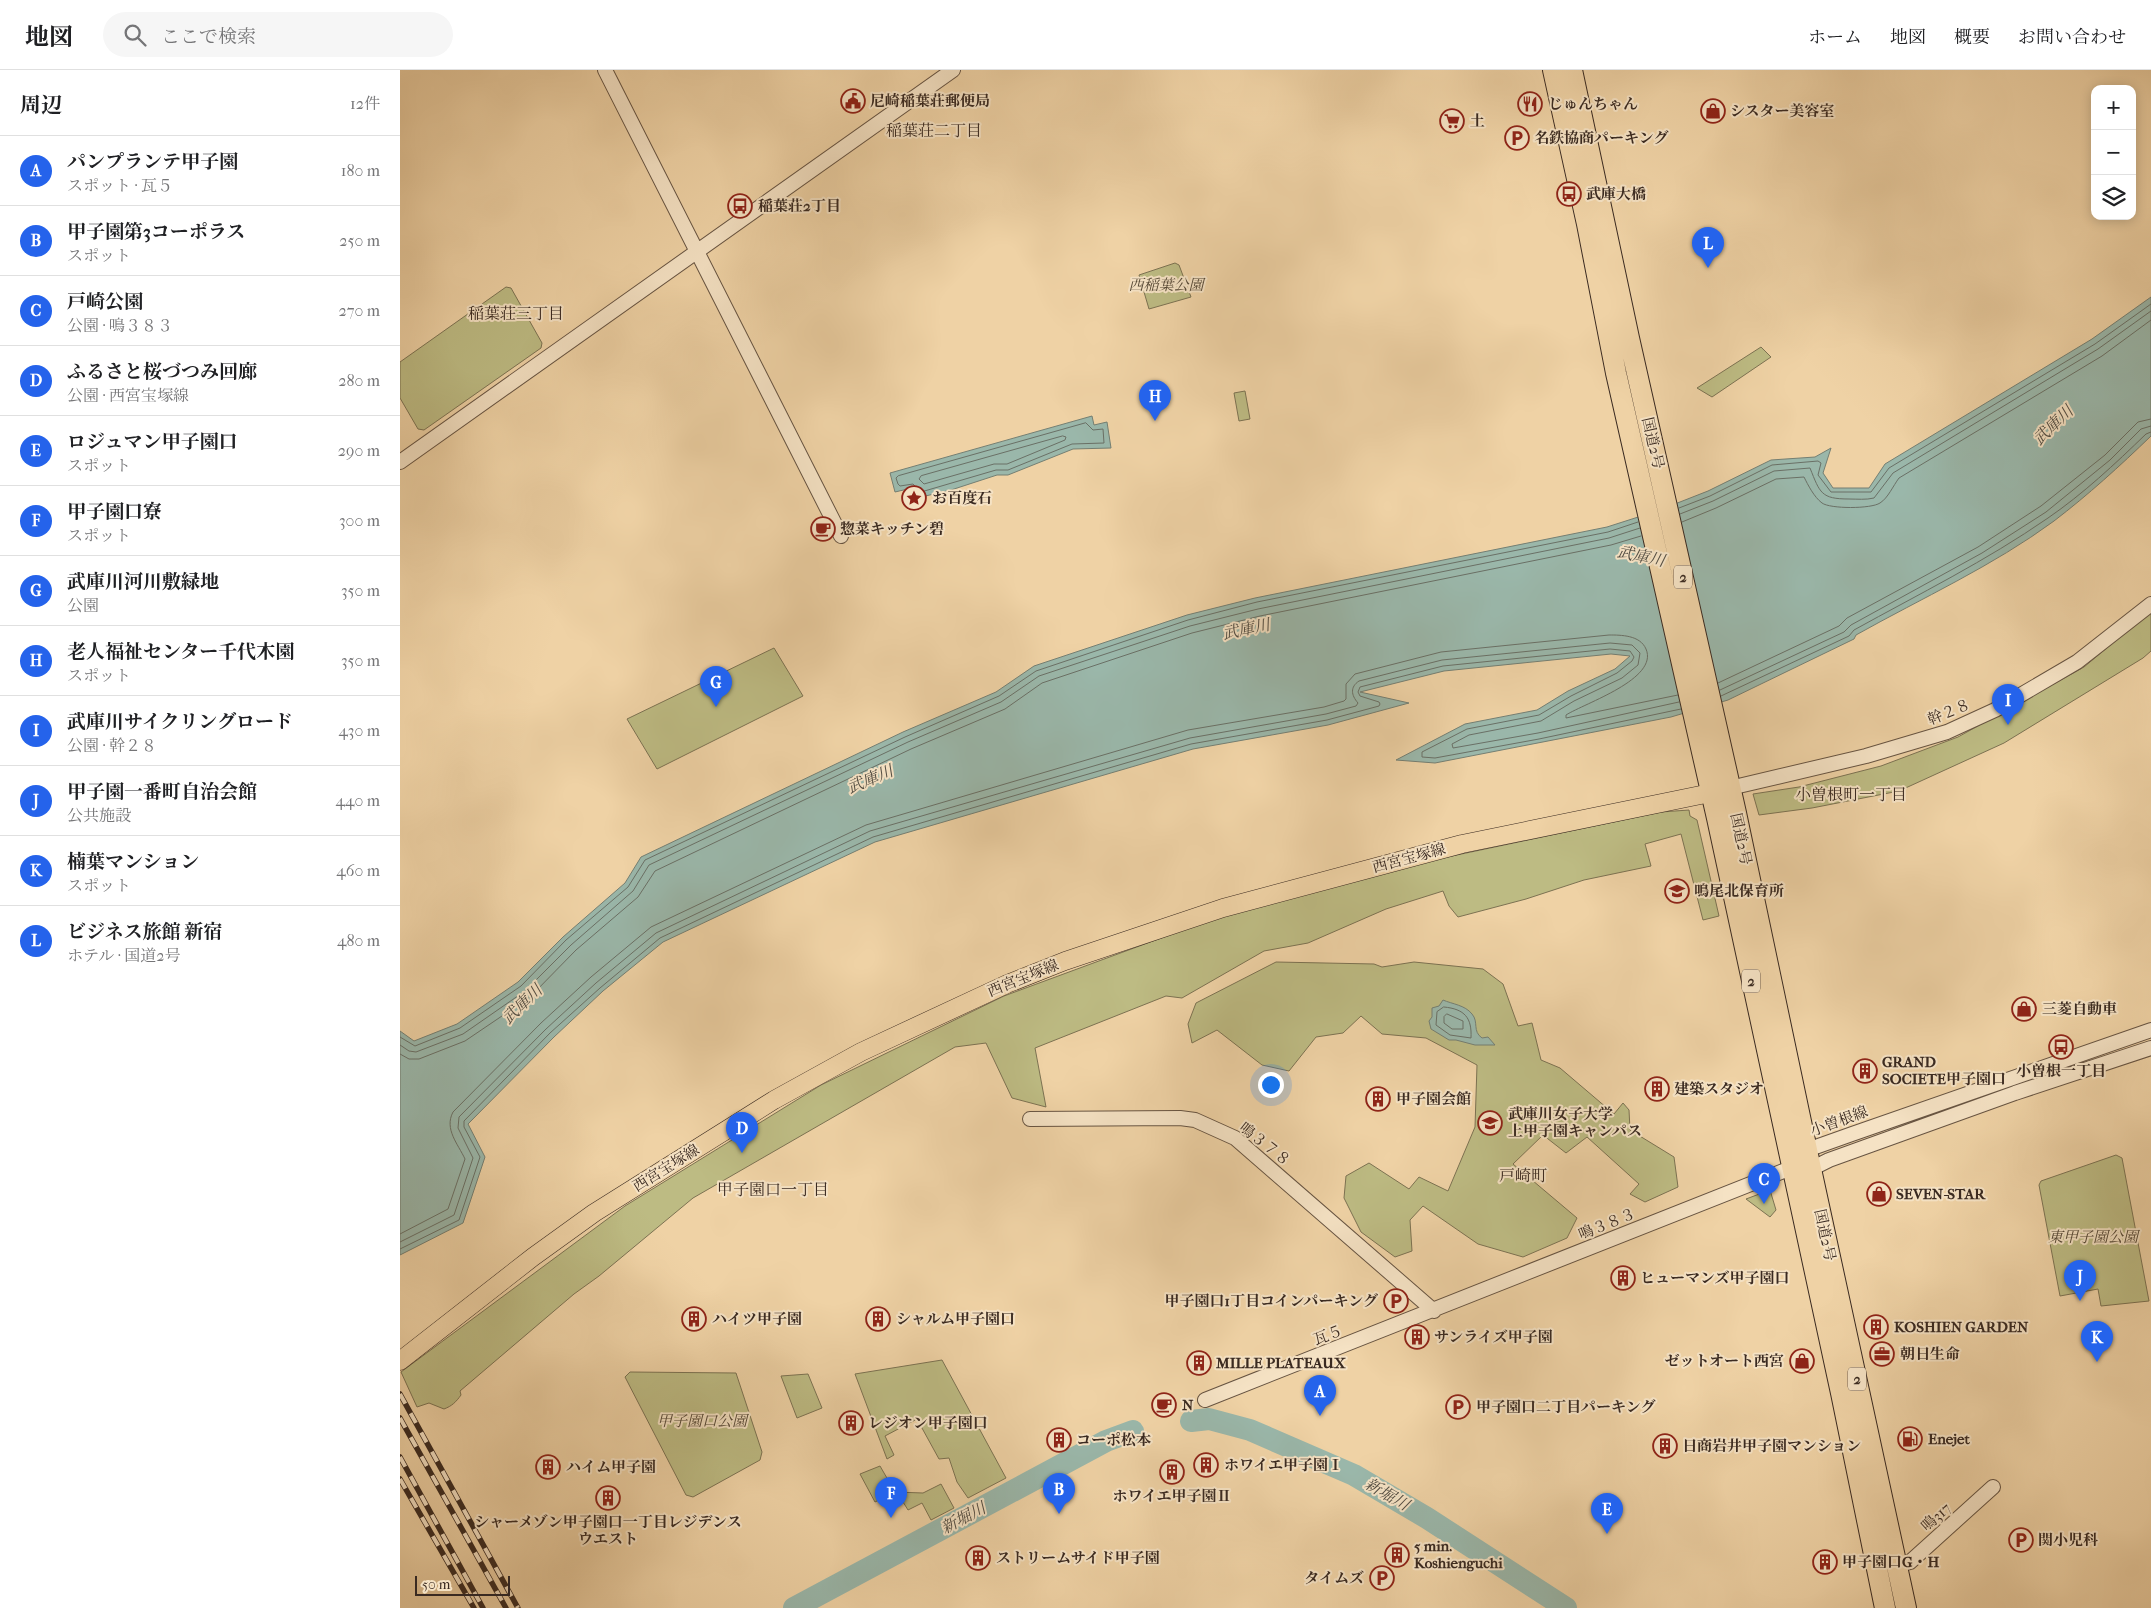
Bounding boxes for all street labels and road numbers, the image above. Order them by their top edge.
street label: 国道2号 [1638,415,1668,471]
road number: 2 [1674,566,1692,588]
street label: 幹２８ [1925,695,1973,729]
street label: 国道2号 [1727,811,1755,867]
street label: 西宮宝塚線 [1370,840,1448,876]
street label: 西宮宝塚線 [985,956,1061,1000]
road number: 2 [1742,969,1760,992]
street label: 小曽根線 [1808,1102,1870,1140]
street label: 鳴３７８ [1236,1118,1294,1170]
street label: 西宮宝塚線 [629,1140,703,1196]
street label: 鳴３８３ [1576,1204,1638,1244]
street label: 国道2号 [1811,1207,1839,1263]
street label: 瓦５ [1311,1321,1345,1349]
road number: 2 [1848,1368,1866,1390]
street label: 鳴317 [1917,1499,1955,1535]

